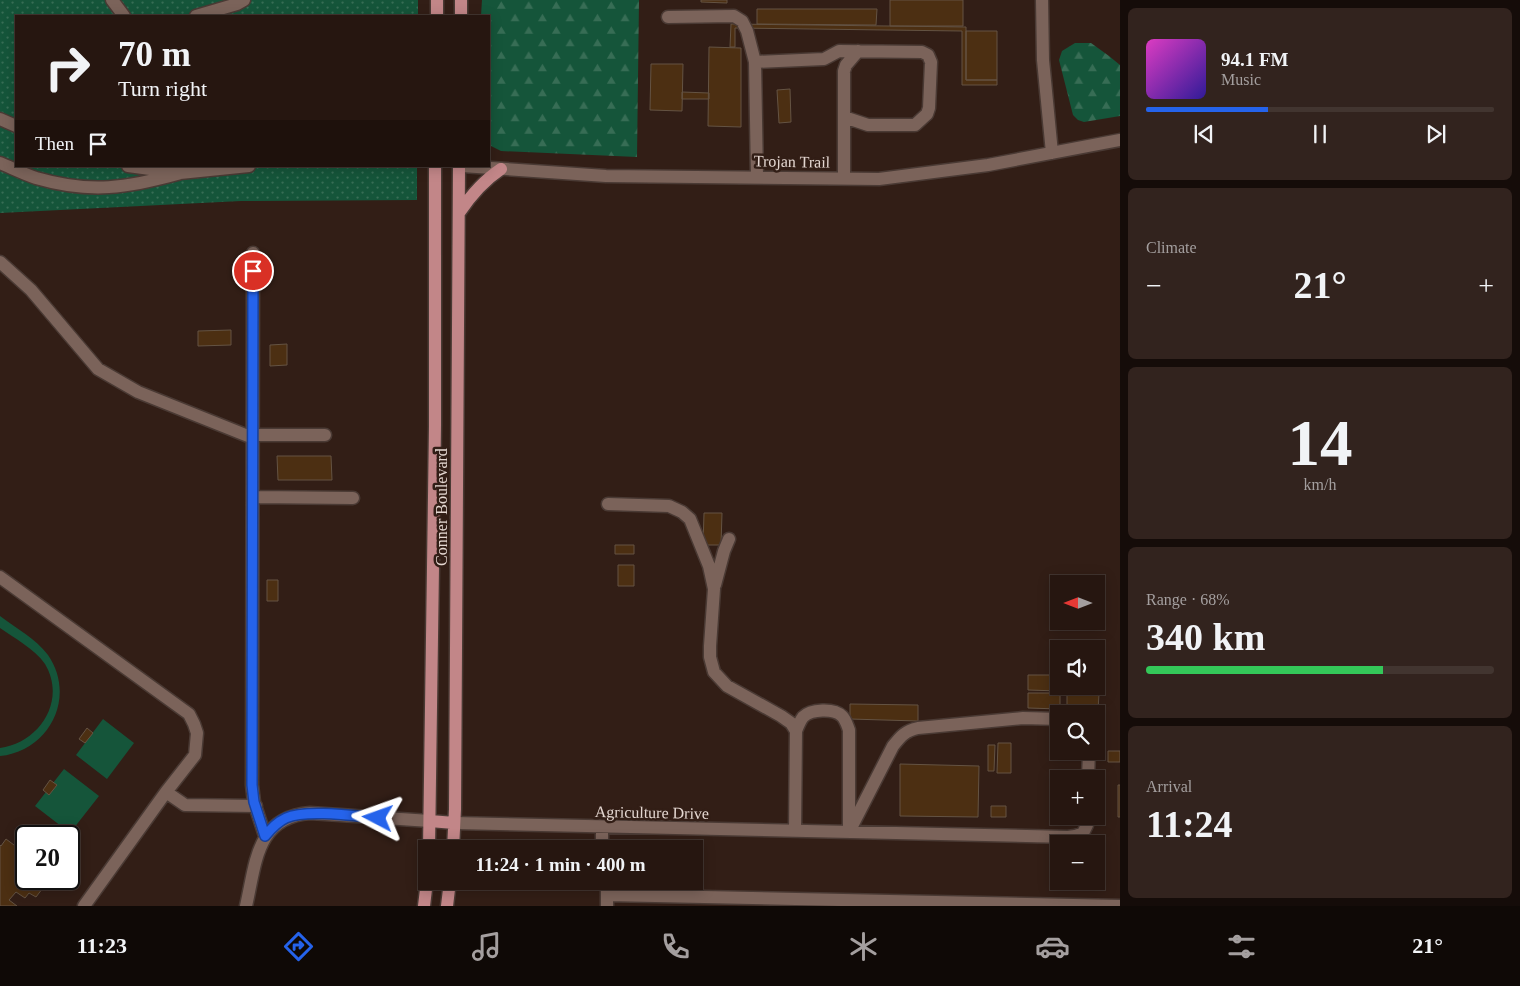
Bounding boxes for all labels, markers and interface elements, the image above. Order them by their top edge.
icon: right [35,35,100,100]
text: 70 m [118,35,191,74]
text: 94.1 FM [1221,49,1289,70]
text: Music [1221,71,1261,88]
text: Turn right [118,76,207,101]
icon: previous [1190,120,1218,148]
icon: pause [1306,120,1334,148]
icon: next [1422,120,1450,148]
icon: arrive [84,130,112,158]
text: Then [35,133,74,154]
street label: Trojan Trail [754,152,831,172]
text: Climate [1146,239,1197,256]
pin [232,250,274,292]
icon: arrive [239,257,267,285]
text: 21° [1293,264,1347,306]
text: − [1146,270,1162,301]
text: + [1478,270,1494,301]
text: 14 [1288,407,1353,479]
street label: Conner Boulevard [433,448,450,566]
text: km/h [1304,476,1336,493]
north arrow [1050,575,1105,630]
map controls [1050,575,1105,890]
text: Range · 68% [1146,591,1230,608]
text: 340 km [1146,616,1265,658]
button: sound [1050,640,1105,695]
button: search [1050,705,1105,760]
button: + [1050,770,1105,825]
text: Arrival [1146,778,1192,795]
position arrow [351,791,403,843]
street label: Agriculture Drive [595,803,709,823]
text: 11:24 [1146,803,1233,845]
speed limit sign: 20 [15,825,80,890]
button: − [1050,835,1105,890]
text: 11:24 · 1 min · 400 m [476,854,645,875]
icon: directions [281,929,316,964]
icon: music [469,929,504,964]
icon: phone [658,929,693,964]
icon: climate [846,929,881,964]
icon: car [1035,929,1070,964]
icon: filters [1224,929,1259,964]
text: 11:23 [77,933,127,958]
text: 21° [1412,933,1443,958]

